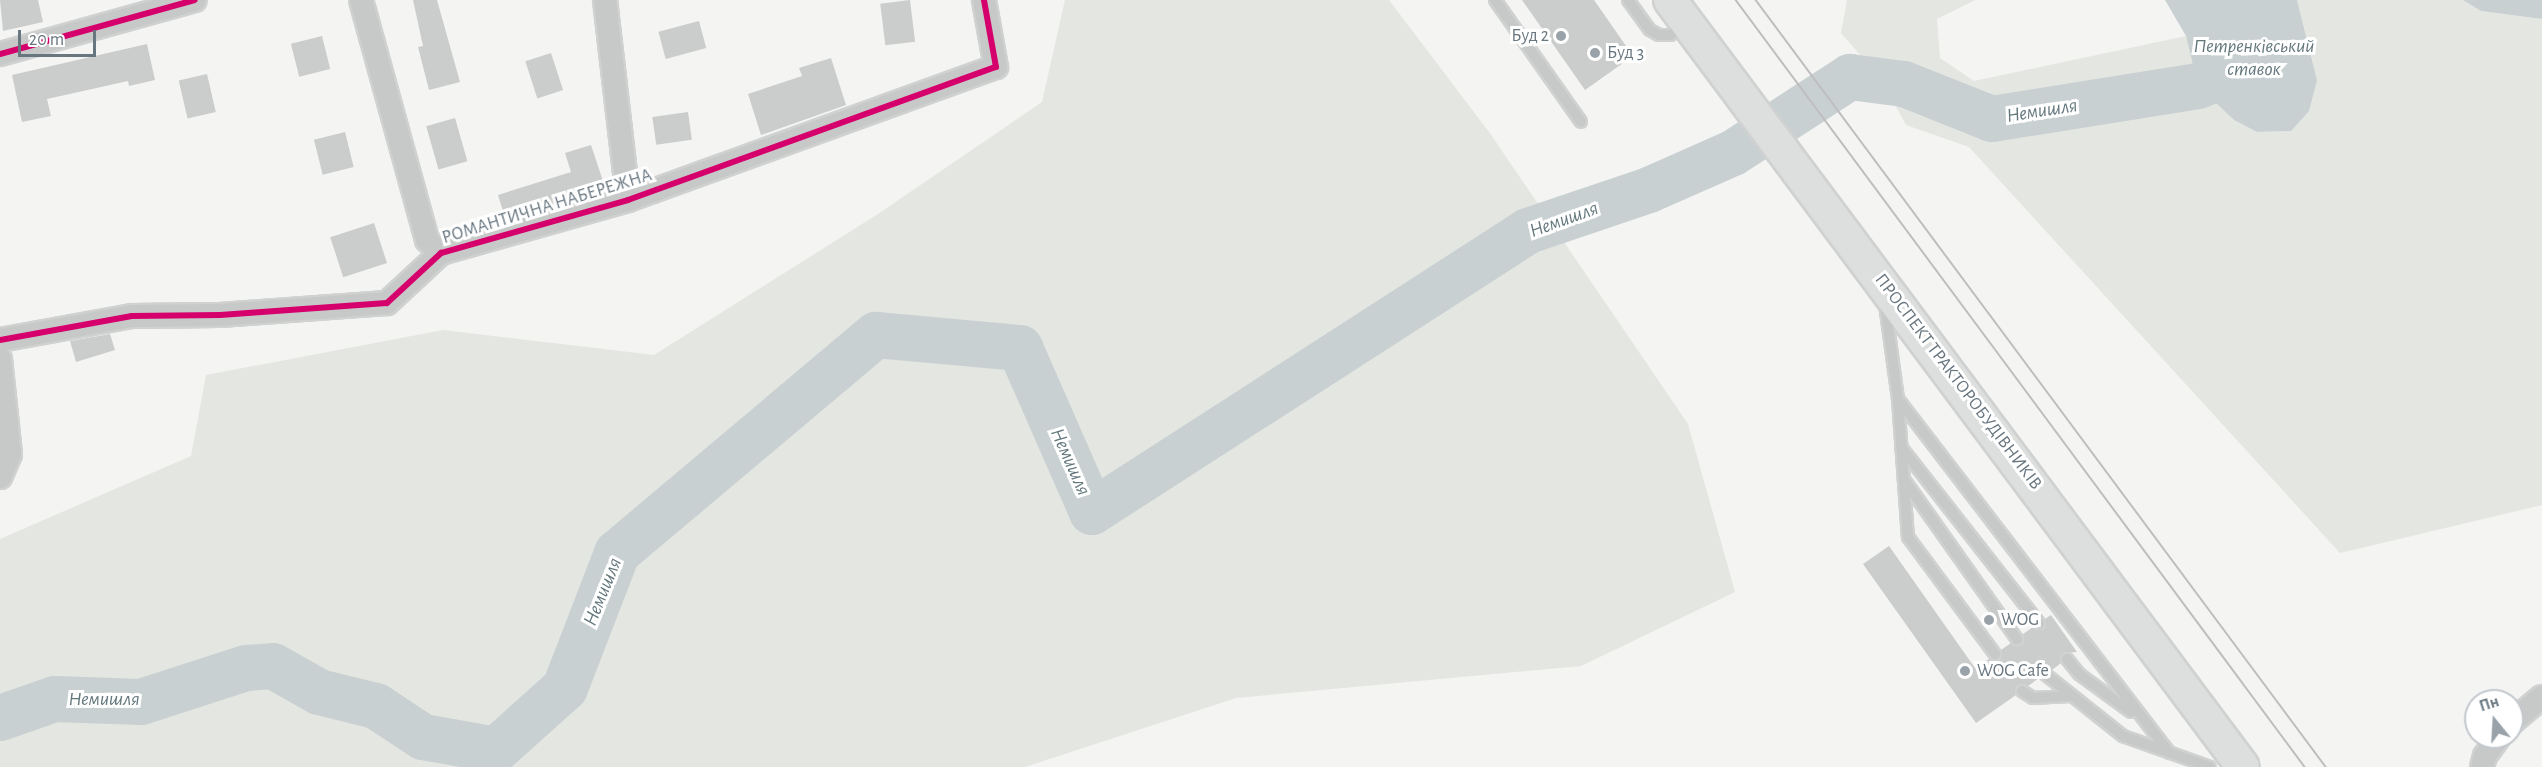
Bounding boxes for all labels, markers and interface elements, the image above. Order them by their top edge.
scale bar [21,18,99,56]
place label: Буд 2 [1511,25,1549,47]
marker: Буд 2 [1554,29,1568,43]
text: 20 m [29,31,64,49]
water label: Петренківський ставок [2194,35,2314,82]
place label: Буд 3 [1607,42,1644,64]
marker: Буд 3 [1588,46,1602,60]
water label: Немишля [2005,94,2079,128]
street label: РОМАНТИЧНА НАБЕРЕЖНА [439,165,655,249]
water label: Немишля [1526,197,1602,243]
street label: ПРОСПЕКТ ТРАКТОРОБУДІВНИКІВ [1870,270,2046,494]
water label: Немишля [1045,425,1095,499]
water label: Немишля [579,554,627,630]
place label: WOG [2001,609,2039,631]
marker: WOG [1982,613,1996,627]
place label: WOG Cafe [1977,660,2049,682]
marker: WOG Cafe [1958,664,1972,678]
water label: Немишля [68,687,140,711]
north arrow [2464,689,2524,749]
text: Пн [2477,693,2501,714]

